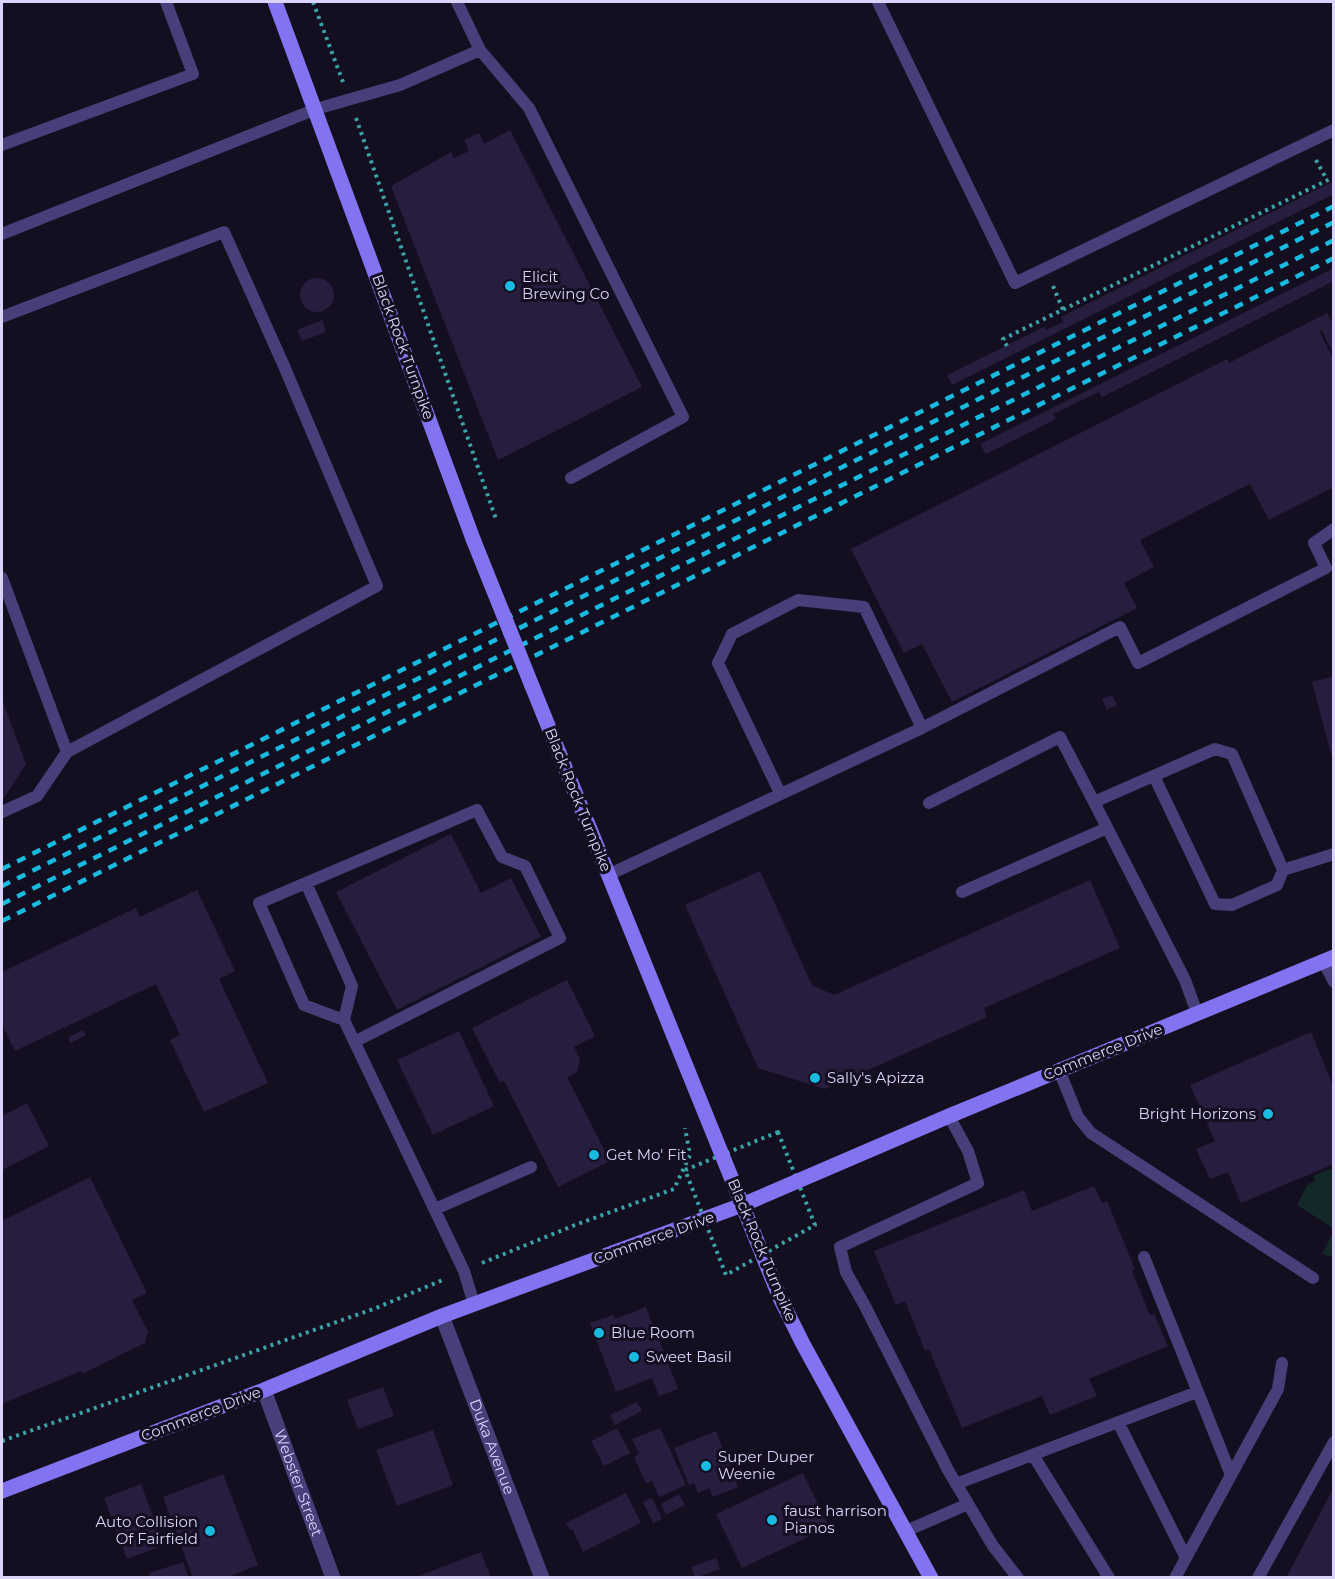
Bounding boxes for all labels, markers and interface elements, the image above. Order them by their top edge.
place label: Elicit Brewing Co [522,267,609,303]
street label: Black Rock Turnpike [368,272,439,422]
marker: Elicit Brewing Co [503,279,517,293]
street label: Black Rock Turnpike [541,725,616,874]
street label: Commerce Drive [1040,1019,1165,1084]
place label: Sally's Apizza [827,1068,925,1087]
marker: Sally's Apizza [808,1071,822,1085]
place label: Bright Horizons [1138,1104,1256,1123]
marker: Bright Horizons [1261,1107,1275,1121]
place label: Get Mo' Fit [606,1145,687,1164]
marker: Get Mo' Fit [587,1148,601,1162]
street label: Black Rock Turnpike [724,1176,801,1324]
street label: Commerce Drive [591,1207,717,1268]
place label: Blue Room [611,1323,695,1342]
marker: Blue Room [592,1326,606,1340]
place label: Sweet Basil [646,1347,732,1366]
marker: Sweet Basil [627,1350,641,1364]
street label: Commerce Drive [138,1382,264,1445]
street label: Duka Avenue [466,1396,519,1497]
street label: Webster Street [270,1427,327,1539]
place label: Super Duper Weenie [718,1447,814,1483]
marker: Super Duper Weenie [699,1459,713,1473]
place label: faust harrison Pianos [784,1501,887,1537]
place label: Auto Collision Of Fairfield [95,1512,198,1548]
marker: faust harrison Pianos [765,1513,779,1527]
marker: Auto Collision Of Fairfield [203,1524,217,1538]

